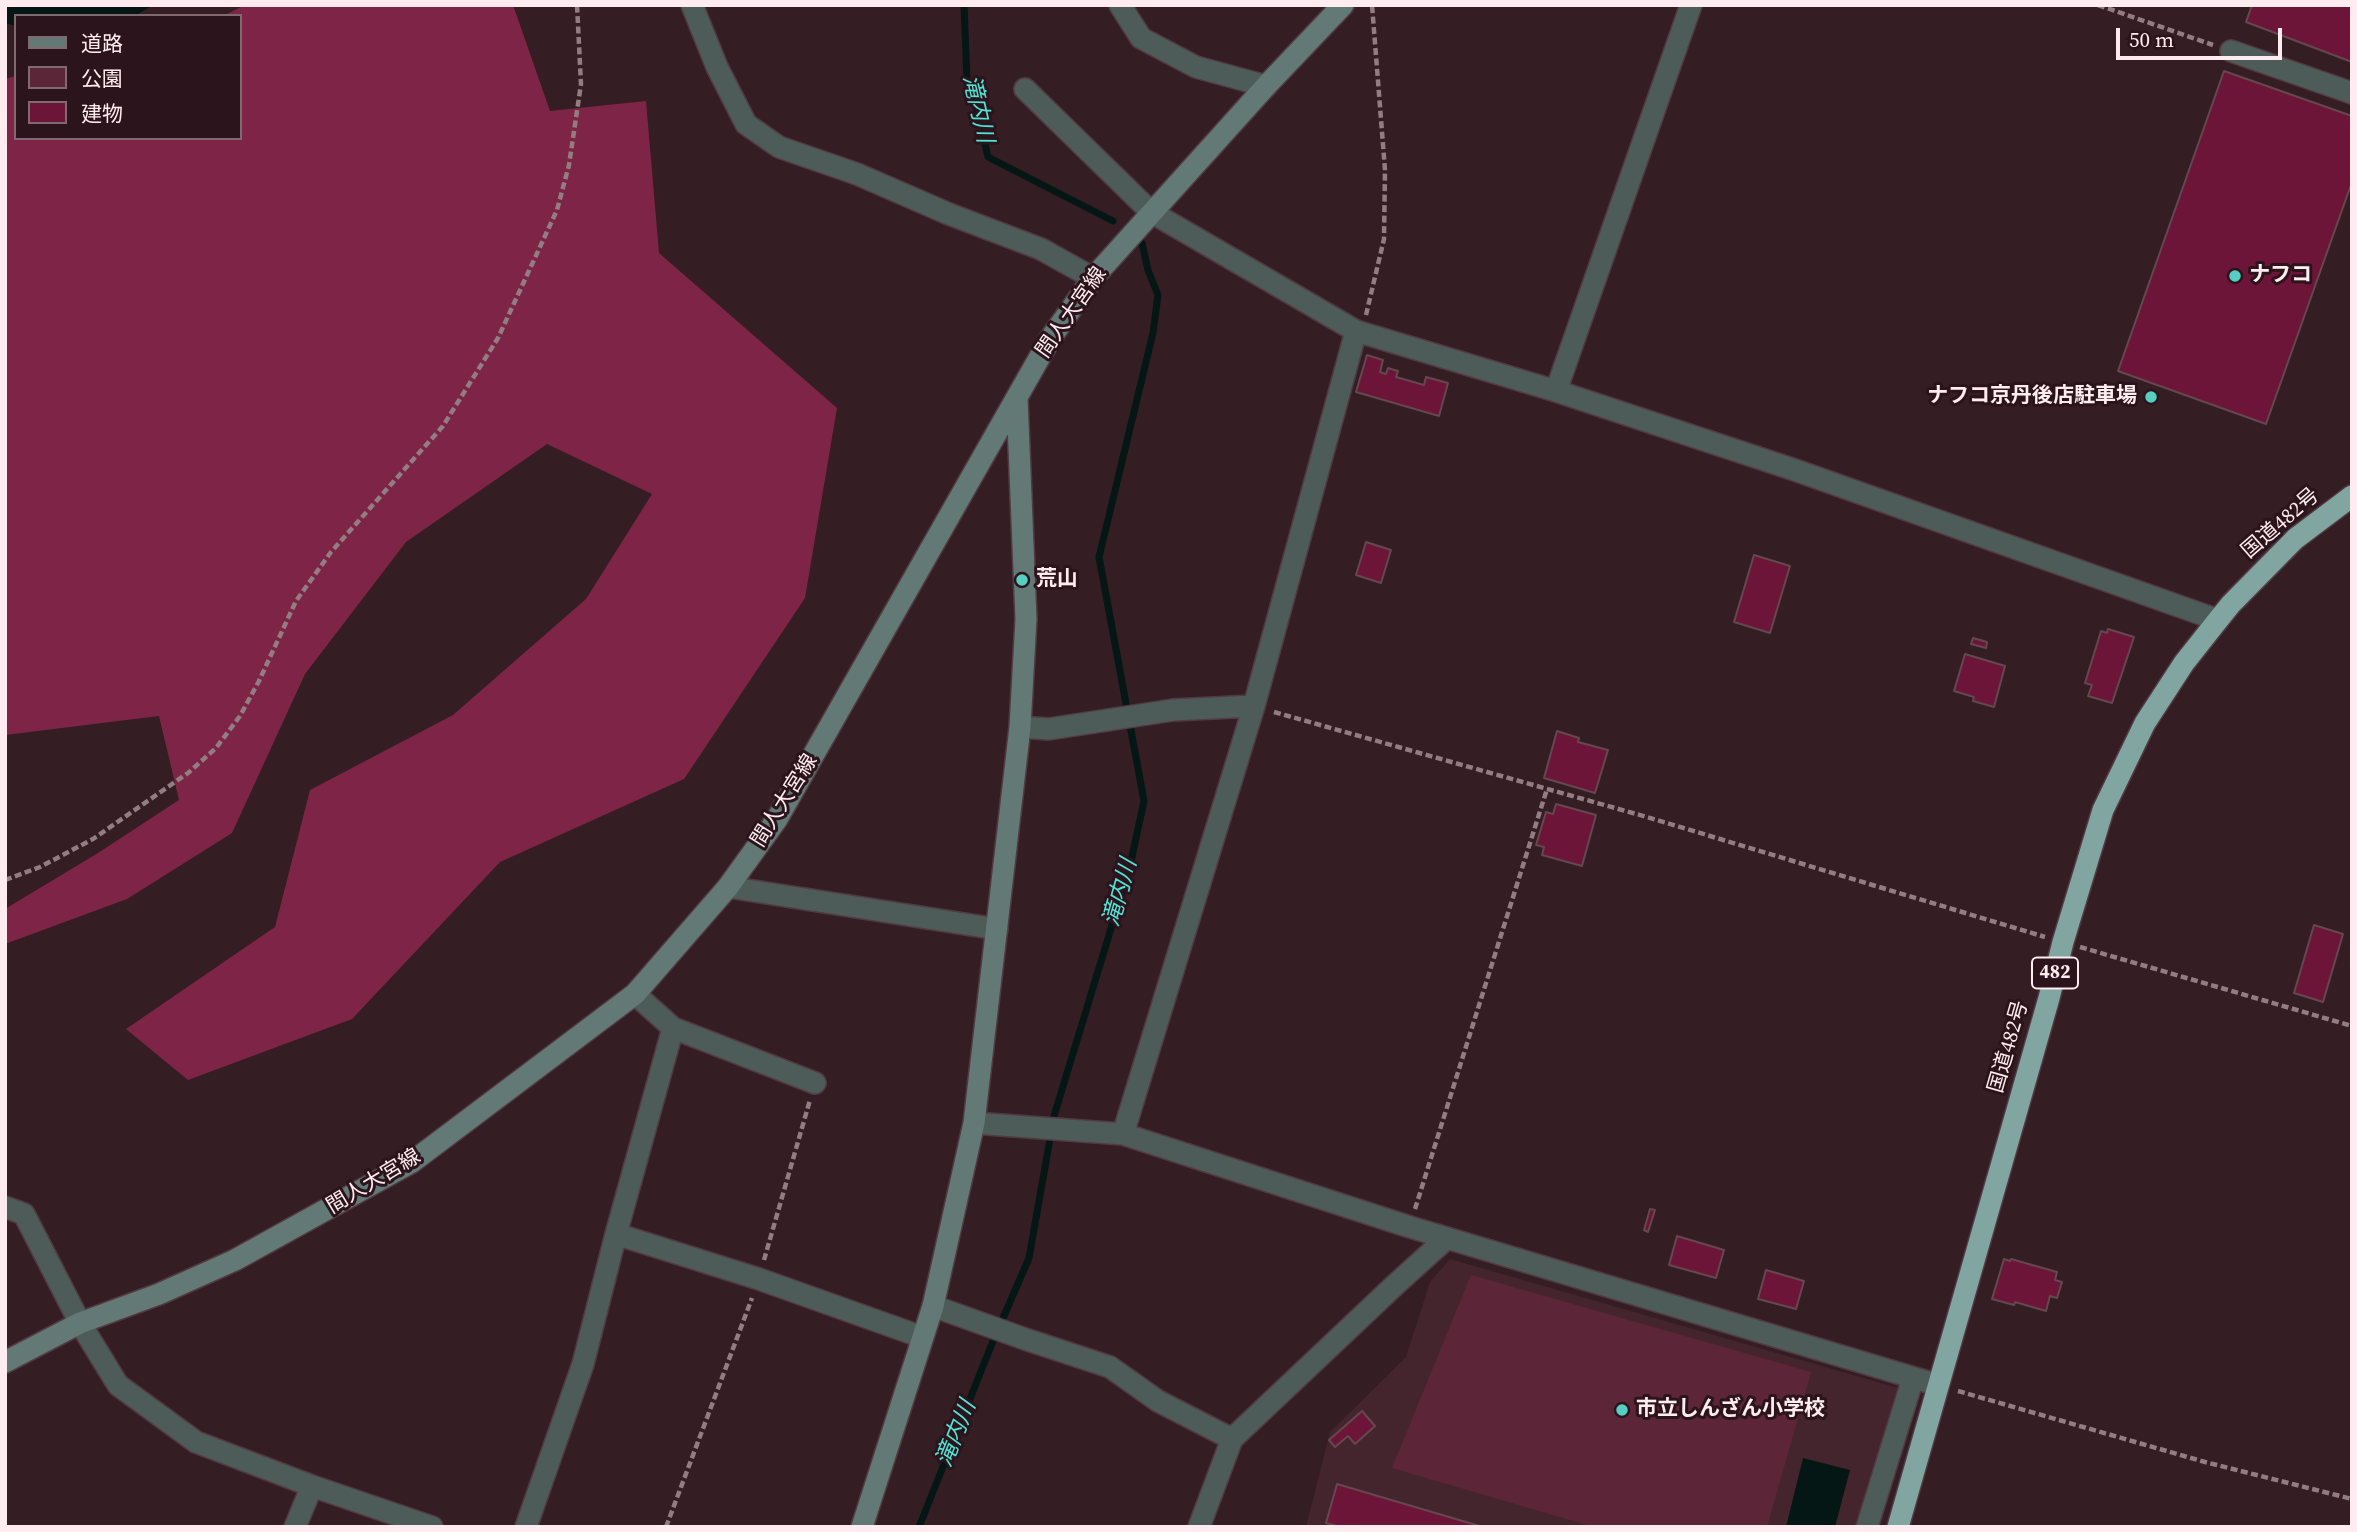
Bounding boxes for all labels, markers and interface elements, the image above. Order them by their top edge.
legend [14,14,242,140]
scale bar [2119,14,2285,58]
text: 50 m [2129,25,2174,54]
text: 道路 [81,29,123,58]
text: 公園 [81,64,123,93]
water label: 滝内川 [956,72,998,146]
text: 建物 [81,99,123,128]
street label: 間人大宮線 [1032,263,1112,363]
place label: ナフコ [2249,263,2312,289]
marker: ナフコ [2227,268,2243,284]
place label: ナフコ京丹後店駐車場 [1927,384,2137,410]
marker: ナフコ京丹後店駐車場 [2143,389,2159,405]
street label: 国道482号 [2237,483,2325,565]
place label: 荒山 [1036,567,1078,593]
marker: 荒山 [1014,572,1030,588]
street label: 間人大宮線 [746,750,824,852]
water label: 滝内川 [1098,856,1144,930]
road number: 482 [2032,958,2078,988]
street label: 国道482号 [1984,998,2034,1096]
street label: 間人大宮線 [323,1144,425,1220]
water label: 滝内川 [931,1397,983,1471]
place label: 市立しんざん小学校 [1636,1397,1825,1423]
marker: 市立しんざん小学校 [1614,1402,1630,1418]

